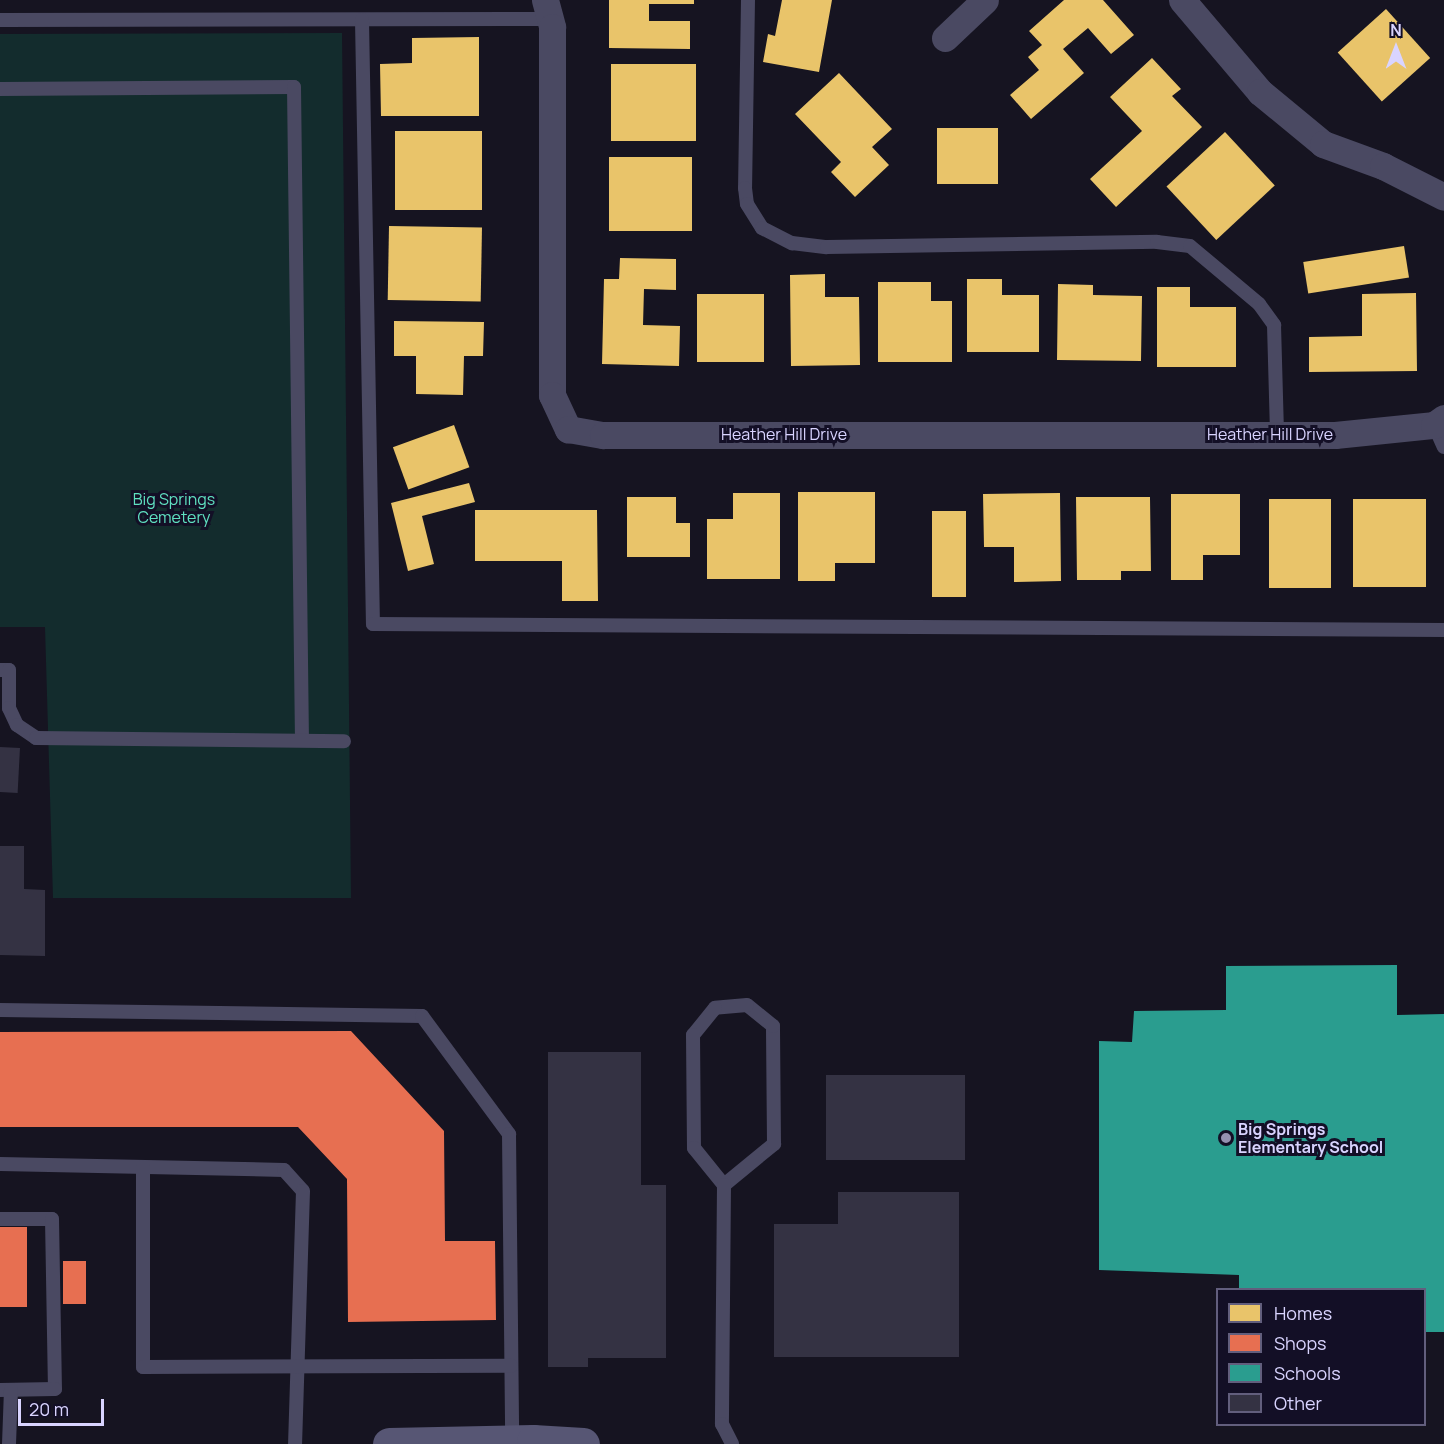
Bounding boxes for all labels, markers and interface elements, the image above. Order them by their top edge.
north arrow [1366,18,1426,78]
text: N [1390,19,1402,41]
street label: Heather Hill Drive [721,424,847,444]
street label: Heather Hill Drive [1207,424,1333,444]
park label: Big Springs Cemetery [133,489,215,527]
place label: Big Springs Elementary School [1238,1119,1383,1157]
marker: Big Springs Elementary School [1219,1131,1233,1145]
legend [1216,1288,1426,1426]
text: Homes [1274,1301,1332,1325]
text: Shops [1274,1331,1326,1355]
text: Schools [1274,1361,1341,1385]
scale bar [21,1387,106,1425]
text: Other [1274,1391,1322,1415]
text: 20 m [29,1397,69,1421]

